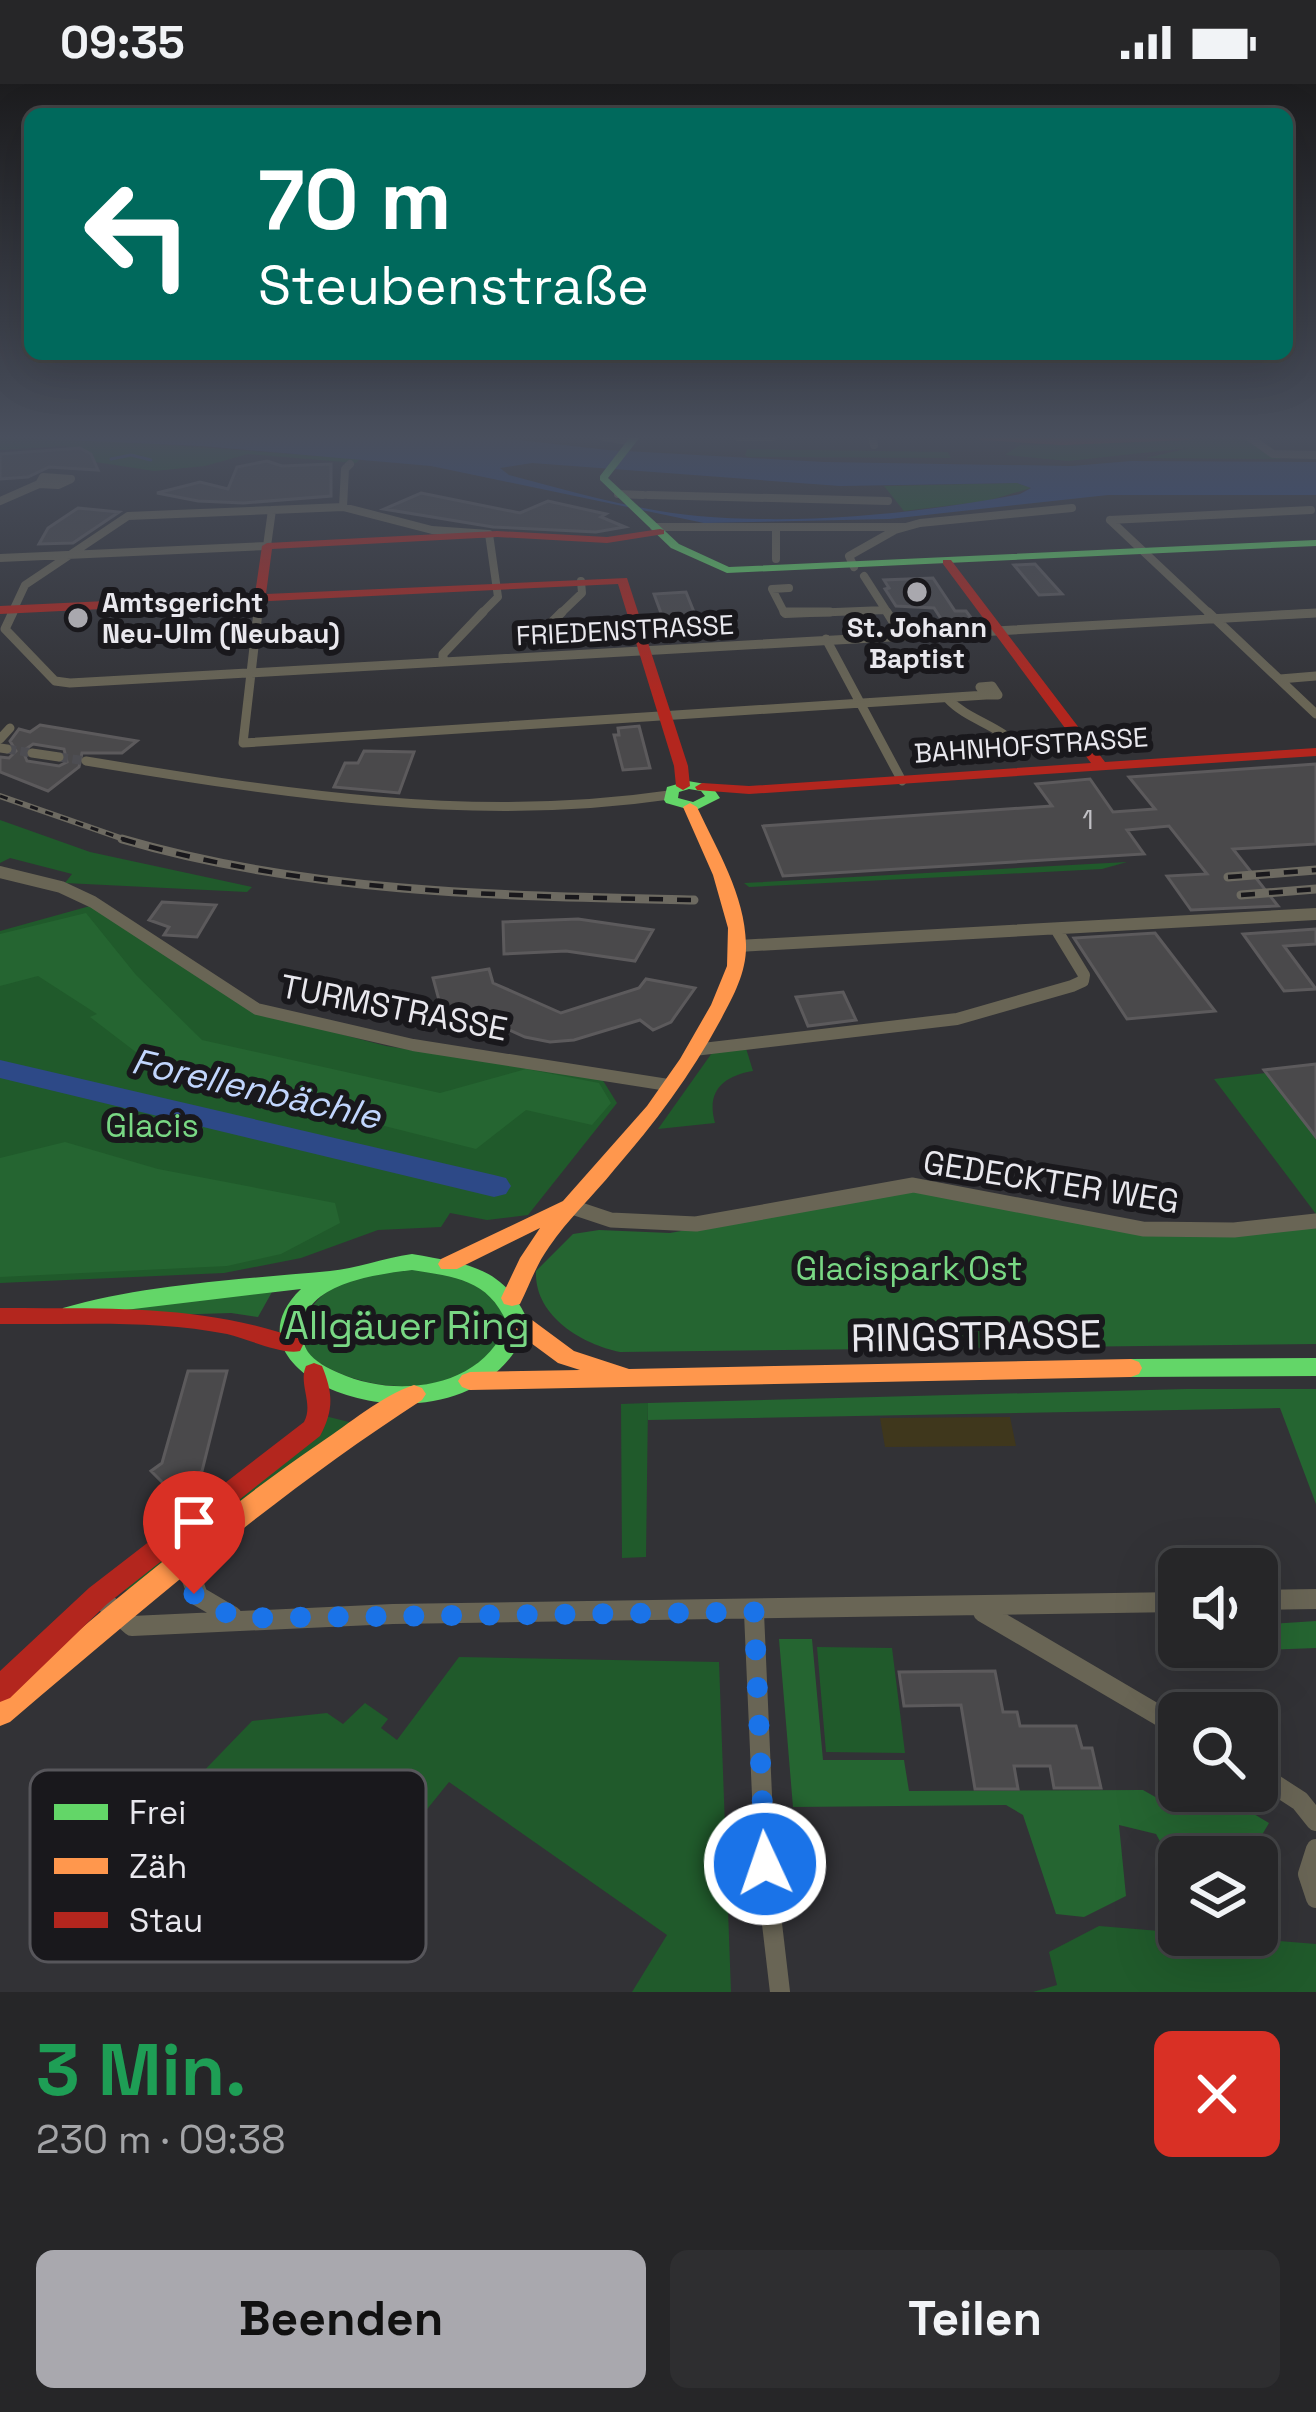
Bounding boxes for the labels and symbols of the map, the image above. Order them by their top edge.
marker: St. Johann Baptist [904,579,930,605]
place label: Amtsgericht Neu-Ulm (Neubau) [102,585,340,651]
marker: Amtsgericht Neu-Ulm (Neubau) [65,605,91,631]
street label: FRIEDENSTRASSE [515,607,735,653]
place label: St. Johann Baptist [847,610,987,676]
street label: BAHNHOFSTRASSE [913,719,1149,771]
house number: 1 [1082,802,1094,837]
street label: TURMSTRASSE [277,965,511,1051]
water label: Forellenbächle [127,1038,386,1140]
park label: Glacis [105,1105,199,1147]
street label: GEDECKTER WEG [920,1141,1182,1223]
park label: Glacispark Ost [796,1248,1022,1290]
park label: Allgäuer Ring [284,1301,530,1350]
street label: RINGSTRASSE [850,1309,1102,1363]
pin [143,1471,245,1594]
legend [30,1770,426,1962]
text: Frei [129,1792,186,1834]
position arrow [702,1801,828,1927]
text: Zäh [129,1846,187,1888]
text: Stau [129,1900,203,1942]

